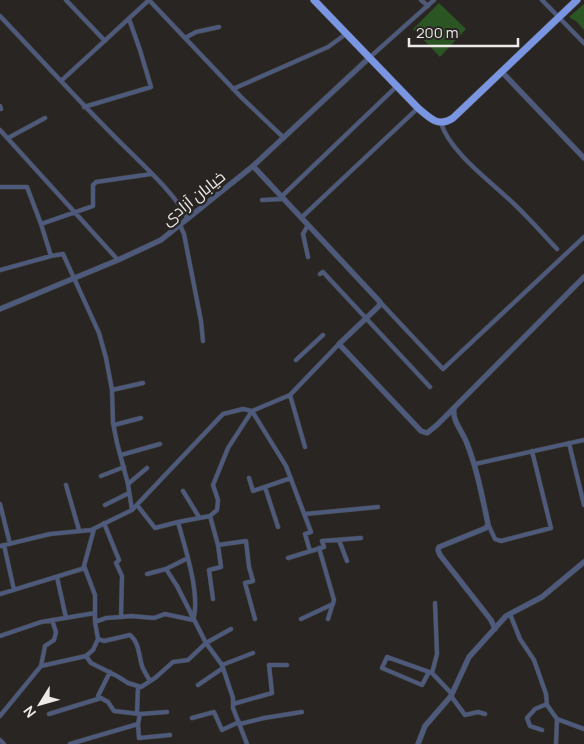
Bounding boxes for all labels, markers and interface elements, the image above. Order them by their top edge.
scale bar [409,15,518,47]
text: 200 m [416,22,459,43]
street label: خیابان آزادی [157,166,229,230]
north arrow [15,679,65,729]
text: N [19,702,40,722]

